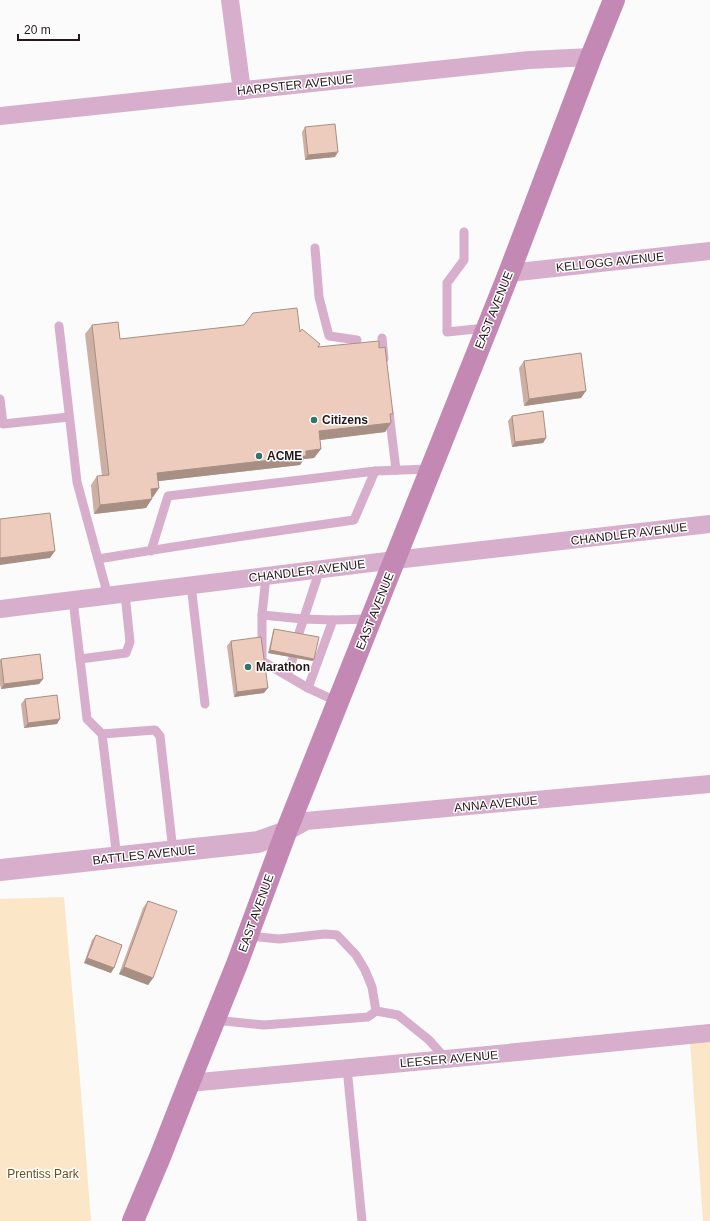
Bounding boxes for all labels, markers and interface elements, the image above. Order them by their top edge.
scale bar [18,16,79,42]
text: 20 m [24,23,51,37]
street label: HARPSTER AVENUE [236,72,354,98]
street label: KELLOGG AVENUE [555,249,665,275]
street label: EAST AVENUE [472,269,516,351]
place label: Citizens [322,413,368,427]
marker: Citizens [309,415,319,425]
place label: ACME [267,449,302,463]
marker: ACME [254,451,264,461]
street label: CHANDLER AVENUE [570,520,688,548]
street label: CHANDLER AVENUE [248,557,366,585]
street label: EAST AVENUE [353,570,397,652]
place label: Marathon [256,660,310,674]
marker: Marathon [243,662,253,672]
street label: ANNA AVENUE [454,793,538,815]
street label: BATTLES AVENUE [92,843,196,867]
street label: EAST AVENUE [235,872,277,954]
street label: LEESER AVENUE [399,1048,499,1070]
park label: Prentiss Park [7,1167,80,1181]

